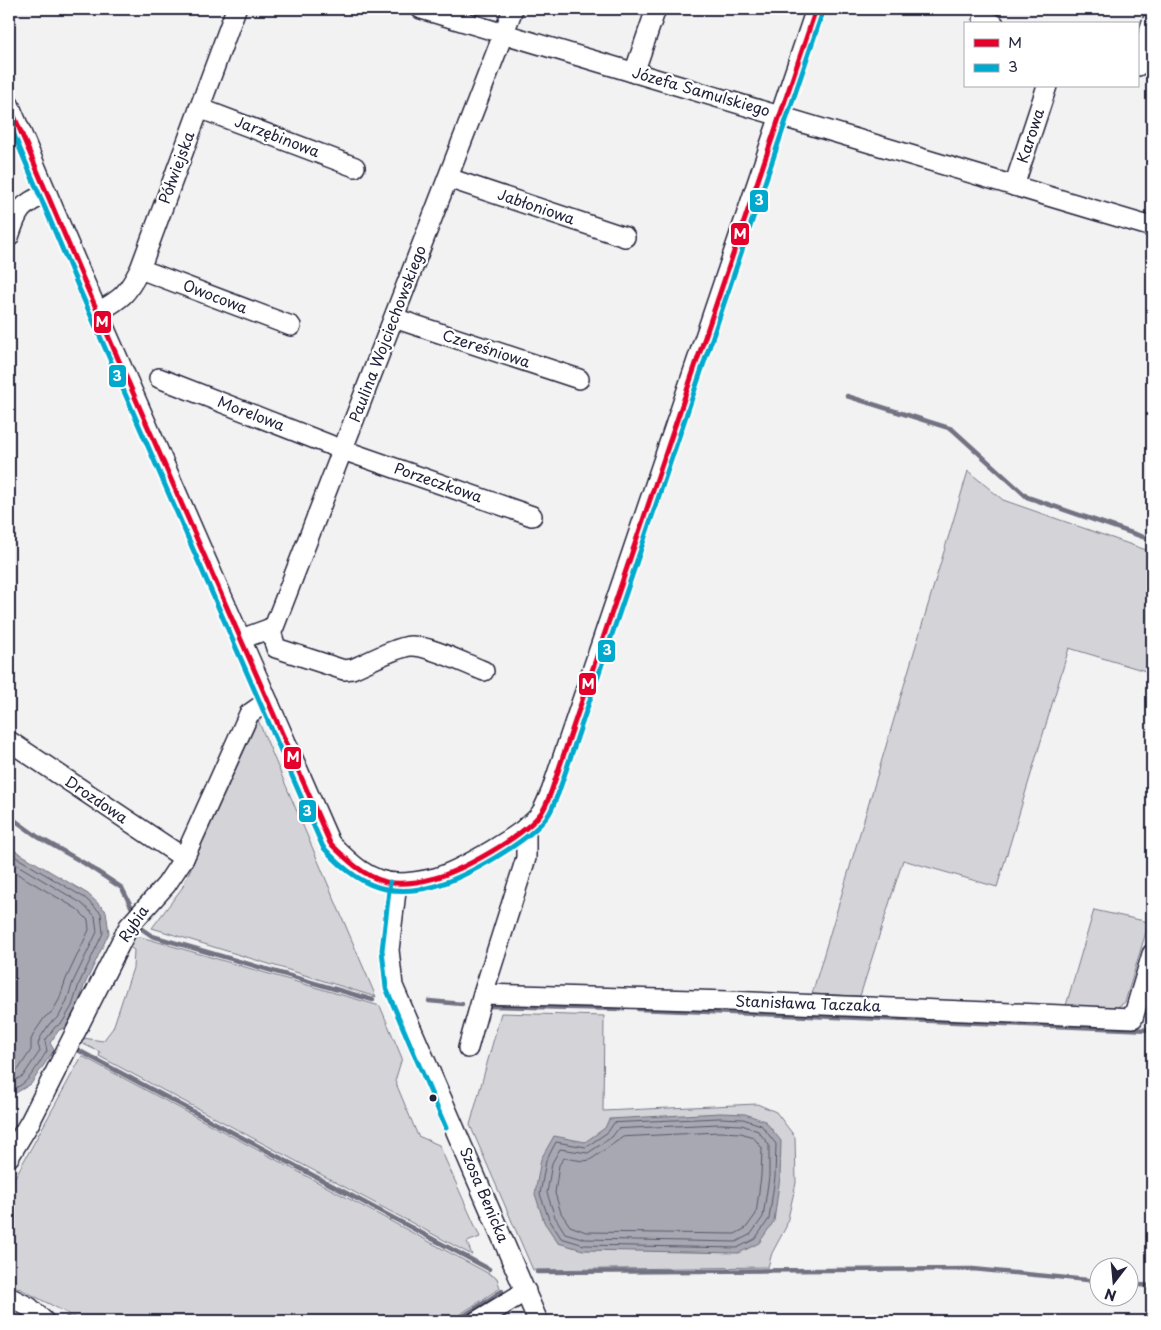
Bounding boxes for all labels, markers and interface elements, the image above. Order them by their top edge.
legend [964,22,1138,88]
text: M [1008,30,1022,53]
text: 3 [1008,54,1018,77]
street label: Józefa Samulskiego [630,60,773,121]
street label: Karowa [1010,105,1049,166]
street label: Jarzębinowa [232,109,324,163]
street label: Półwiejska [152,127,200,207]
street label: Jabłoniowa [495,182,579,230]
line badge: 3 [749,189,769,213]
text: 3 [754,189,764,210]
line badge: M [730,222,750,246]
text: M [733,223,747,244]
street label: Paulina Wojciechowskiego [342,242,431,425]
street label: Owocowa [180,273,252,319]
line badge: M [93,310,112,334]
text: M [95,311,109,332]
street label: Czereśniowa [440,323,534,373]
line badge: 3 [108,364,127,388]
text: 3 [112,365,122,386]
street label: Morelowa [215,389,289,436]
street label: Porzeczkowa [391,456,486,508]
line badge: 3 [597,639,616,663]
text: 3 [602,639,612,660]
line badge: M [578,672,597,696]
text: M [581,673,595,694]
line badge: M [283,746,302,770]
text: M [286,746,300,767]
street label: Drozdowa [61,769,134,829]
line badge: 3 [298,799,317,823]
text: 3 [302,800,312,821]
street label: Rybia [112,899,154,946]
street label: Stanisława Taczaka [735,988,882,1017]
unlabelled marker [428,1093,438,1103]
street label: Szosa Benicka [455,1143,516,1246]
north arrow [1088,1258,1138,1308]
text: N [1102,1283,1119,1307]

